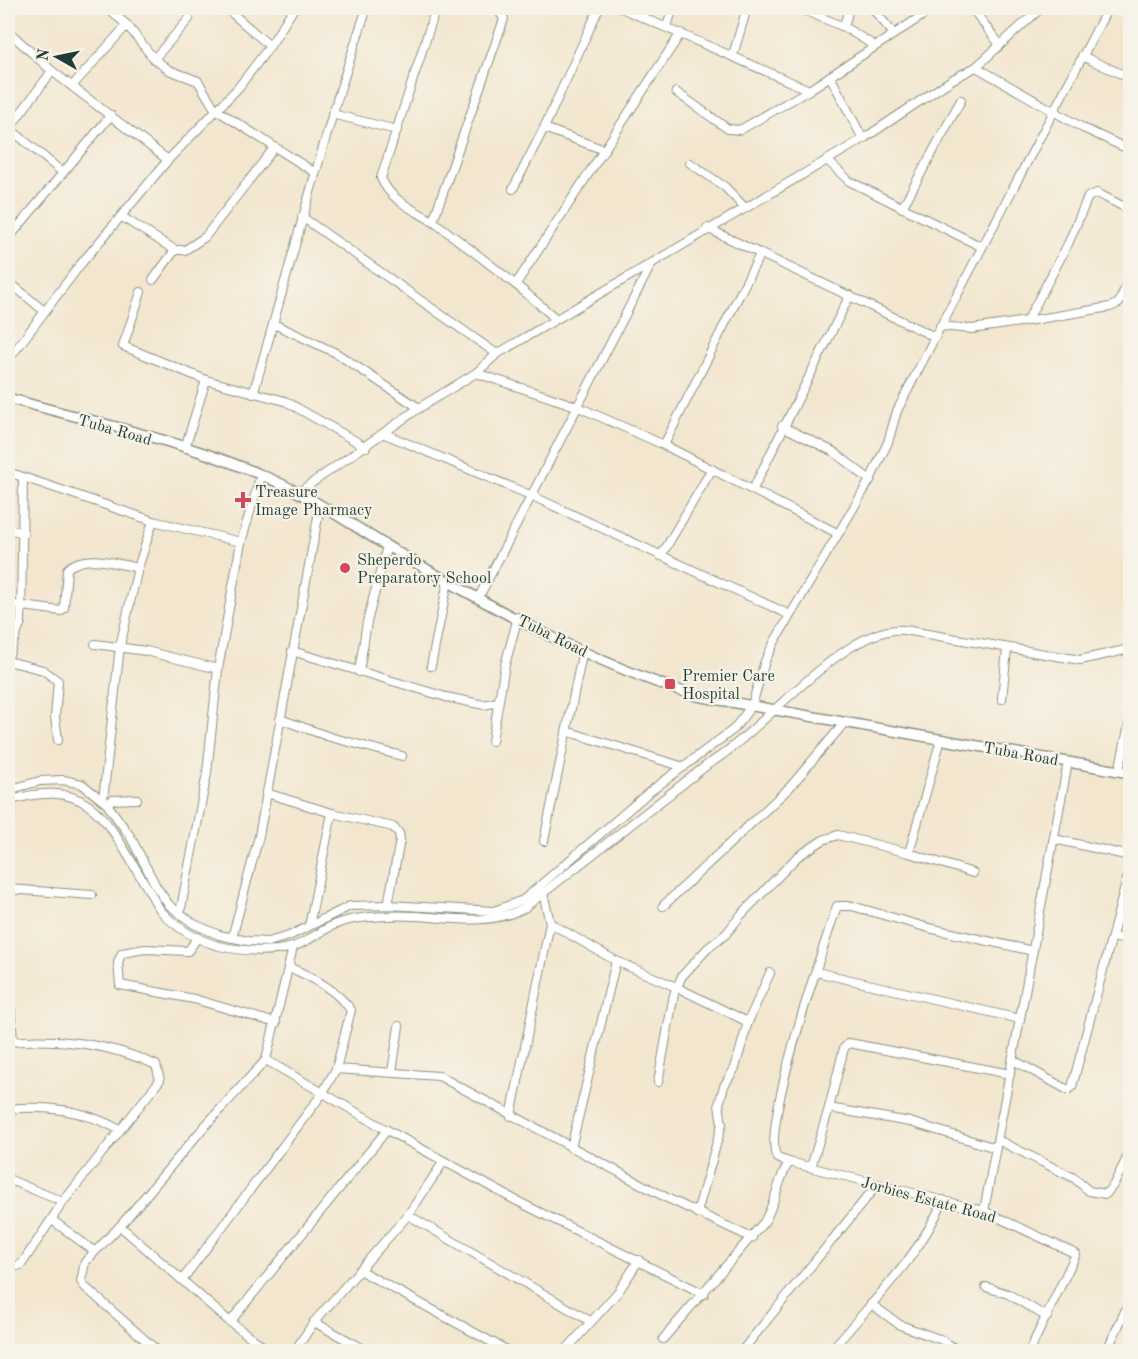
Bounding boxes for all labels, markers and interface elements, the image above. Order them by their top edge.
north arrow [27,27,87,87]
text: N [35,47,53,62]
street label: Tuba Road [76,413,153,449]
place label: Treasure Image Pharmacy [255,485,373,519]
marker: Treasure Image Pharmacy [236,493,250,507]
place label: Sheperdo Preparatory School [357,553,491,587]
marker: Sheperdo Preparatory School [338,561,352,575]
street label: Tuba Road [514,613,590,661]
place label: Premier Care Hospital [682,669,775,703]
marker: Premier Care Hospital [663,677,677,691]
street label: Tuba Road [982,740,1060,769]
street label: Jorbies Estate Road [859,1175,998,1227]

